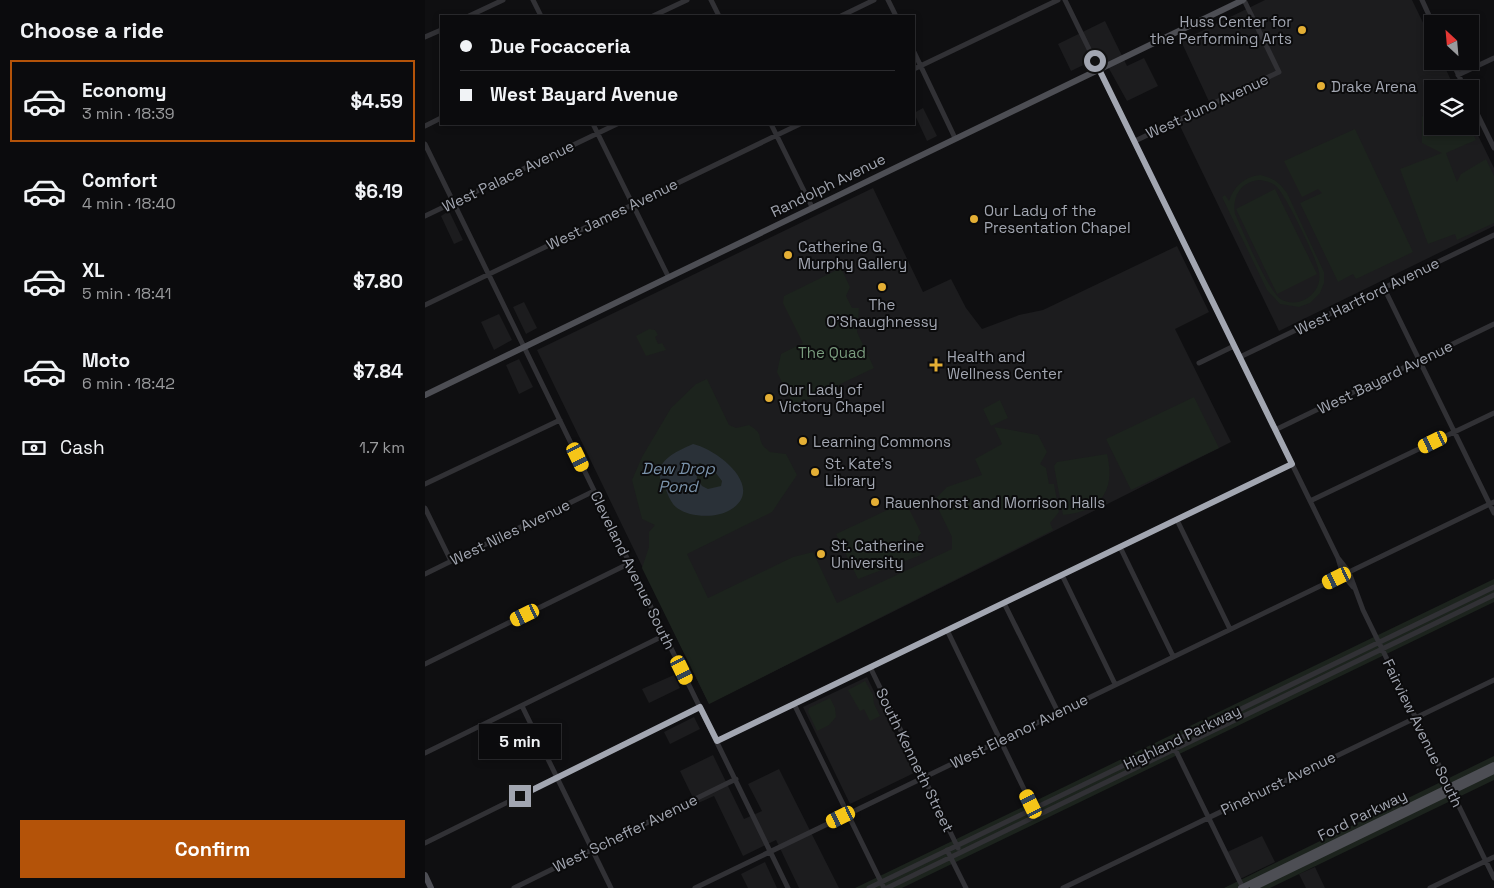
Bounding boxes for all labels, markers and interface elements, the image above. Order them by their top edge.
place label: Huss Center for the Performing Arts [1150,12,1292,48]
north arrow [1424,15,1479,70]
map controls [1424,15,1479,135]
text: Choose a ride [20,16,164,44]
marker: Huss Center for the Performing Arts [1296,24,1308,36]
text: Due Focacceria [490,34,631,59]
route start [1084,50,1106,72]
street label: West Juno Avenue [1143,69,1271,143]
place label: Drake Arena [1331,77,1417,96]
text: Economy [82,78,166,103]
icon: car [22,79,67,124]
marker: Drake Arena [1315,80,1327,92]
button: layers [1424,80,1479,135]
text: West Bayard Avenue [490,82,678,107]
text: $4.59 [351,89,403,114]
text: 3 min · 18:39 [82,103,175,124]
street label: West Palace Avenue [439,136,577,216]
street label: Randolph Avenue [767,149,889,221]
text: Comfort [82,168,158,193]
icon: car [22,169,67,214]
street label: West James Avenue [543,174,681,254]
text: $6.19 [355,179,403,204]
text: 4 min · 18:40 [82,193,176,214]
place label: Our Lady of the Presentation Chapel [984,201,1131,237]
marker: Our Lady of the Presentation Chapel [968,213,980,225]
place label: Catherine G. Murphy Gallery [798,237,907,273]
marker: Catherine G. Murphy Gallery [782,249,794,261]
street label: West Hartford Avenue [1292,253,1442,339]
text: XL [82,258,105,283]
icon: car [22,259,67,304]
text: $7.80 [353,269,403,294]
marker: The O'Shaughnessy [876,281,888,293]
text: 5 min · 18:41 [82,283,171,304]
place label: The O'Shaughnessy [826,295,938,331]
street label: West Bayard Avenue [1314,336,1456,418]
park label: The Quad [798,343,866,362]
place label: Health and Wellness Center [947,347,1063,383]
text: Moto [82,348,130,373]
icon: car [22,349,67,394]
marker: Health and Wellness Center [929,358,943,372]
text: $7.84 [353,359,403,384]
text: 6 min · 18:42 [82,373,175,394]
place label: Our Lady of Victory Chapel [779,380,885,416]
marker: Our Lady of Victory Chapel [763,392,775,404]
car [1416,429,1449,455]
place label: Learning Commons [813,432,951,451]
icon: cash [20,434,48,462]
text: Cash [60,435,105,460]
marker: Learning Commons [797,435,809,447]
text: 1.7 km [359,437,405,458]
car [564,440,591,474]
place label: St. Kate's Library [825,454,892,490]
water label: Dew Drop Pond [641,458,715,497]
marker: St. Kate's Library [809,466,821,478]
street label: Cleveland Avenue South [586,488,680,652]
place label: Rauenhorst and Morrison Halls [885,493,1105,512]
street label: West Niles Avenue [447,495,573,569]
marker: Rauenhorst and Morrison Halls [869,496,881,508]
place label: St. Catherine University [831,536,925,572]
marker: St. Catherine University [815,548,827,560]
car [1320,565,1353,591]
car [508,602,541,628]
car [668,653,695,687]
street label: Fairview Avenue South [1379,656,1467,810]
street label: South Kenneth Street [872,685,958,835]
street label: West Eleanor Avenue [947,689,1091,773]
street label: Highland Parkway [1120,700,1244,774]
callout: 5 min [479,724,561,758]
text: 5 min [499,731,541,752]
street label: Pinehurst Avenue [1217,747,1339,819]
route end [509,785,531,807]
street label: Ford Parkway [1314,785,1410,845]
car [1017,787,1044,821]
street label: West Scheffer Avenue [550,790,700,876]
car [824,804,857,830]
button: Confirm [20,820,405,878]

